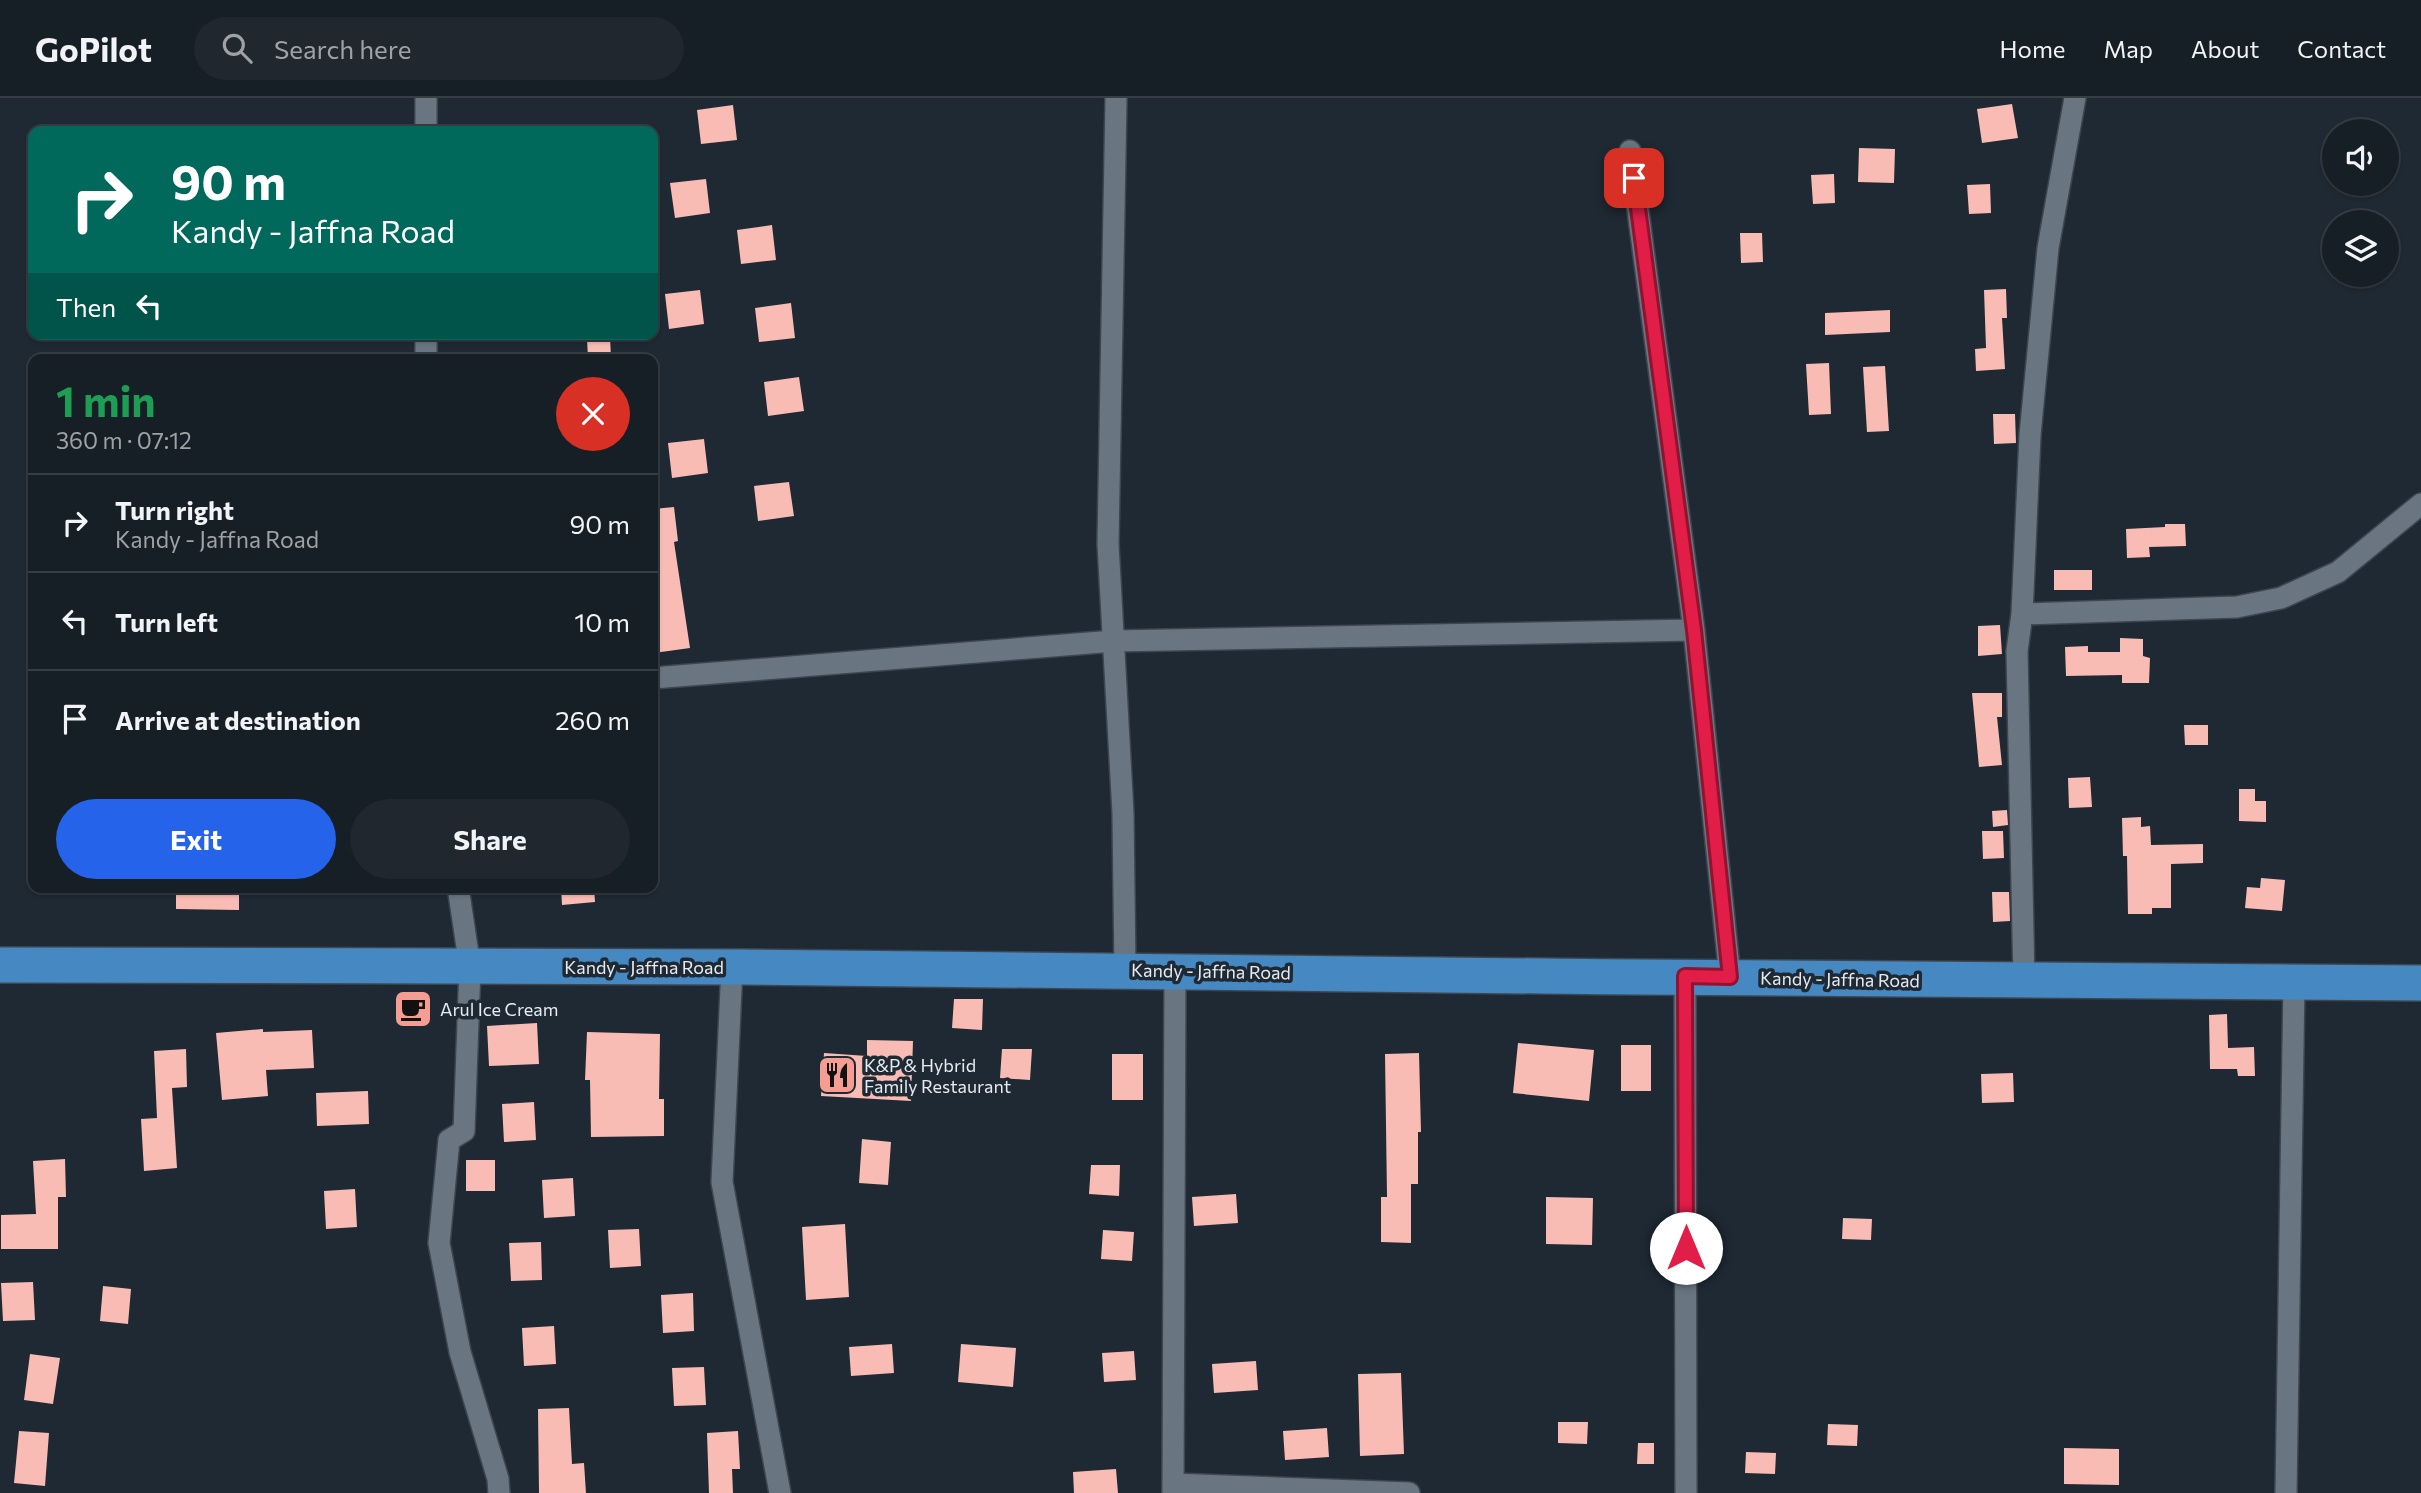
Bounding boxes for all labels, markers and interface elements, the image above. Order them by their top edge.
search box [194,17,684,80]
text: GoPilot [35,28,152,69]
icon: search [218,29,256,67]
text: Search here [274,33,411,64]
text: Home [2000,34,2066,63]
text: Map [2104,34,2153,63]
text: About [2191,34,2259,63]
text: Contact [2297,34,2386,63]
map controls [2322,119,2399,287]
button: sound [2322,119,2399,196]
pin [1604,148,1664,208]
text: 90 m [171,150,286,210]
icon: right [56,154,147,245]
icon: arrive [1615,159,1653,197]
text: Kandy - Jaffna Road [171,210,455,250]
button: layers [2322,210,2399,287]
icon: left [130,287,168,325]
text: Then [56,291,116,322]
text: 1 min [56,374,156,426]
button: close [556,377,630,451]
text: 360 m · 07:12 [56,426,192,454]
text: Turn right [115,494,234,525]
icon: right [56,504,94,542]
text: 90 m [570,508,630,539]
text: Kandy - Jaffna Road [115,525,319,553]
icon: left [56,602,94,640]
text: Turn left [115,606,218,637]
text: 10 m [574,606,630,637]
icon: arrive [56,700,94,738]
text: Arrive at destination [115,704,361,735]
text: 260 m [555,704,630,735]
button: Exit [56,799,336,879]
button: Share [350,799,630,879]
street label: Kandy - Jaffna Road [564,956,724,978]
street label: Kandy - Jaffna Road [1131,959,1291,983]
street label: Kandy - Jaffna Road [1760,967,1920,991]
cafe icon: Arul Ice Cream [392,988,434,1030]
place label: Arul Ice Cream [440,998,558,1020]
restaurant icon: K&P & Hybrid Family Restaurant [816,1054,858,1096]
place label: K&P & Hybrid Family Restaurant [864,1054,1011,1097]
position arrow [1649,1211,1723,1285]

